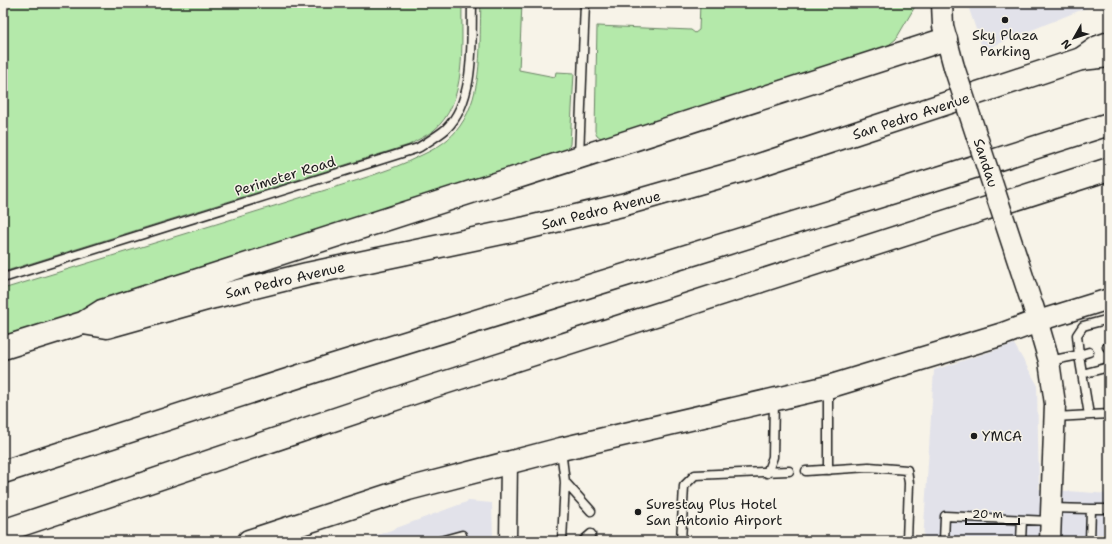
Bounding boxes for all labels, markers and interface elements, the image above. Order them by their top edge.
marker: Sky Plaza Parking [1000,15,1010,25]
north arrow [1054,18,1094,58]
place label: Sky Plaza Parking [972,26,1038,60]
text: N [1058,36,1075,52]
street label: San Pedro Avenue [850,89,972,143]
street label: Sandau [970,136,1002,190]
street label: Perimeter Road [232,152,338,200]
street label: San Pedro Avenue [540,186,663,234]
street label: San Pedro Avenue [223,257,347,303]
place label: YMCA [982,427,1022,445]
marker: YMCA [969,431,979,441]
place label: Surestay Plus Hotel San Antonio Airport [646,495,782,529]
scale bar [966,500,1019,526]
text: 20 m [972,506,1003,522]
marker: Surestay Plus Hotel San Antonio Airport [633,507,643,517]

